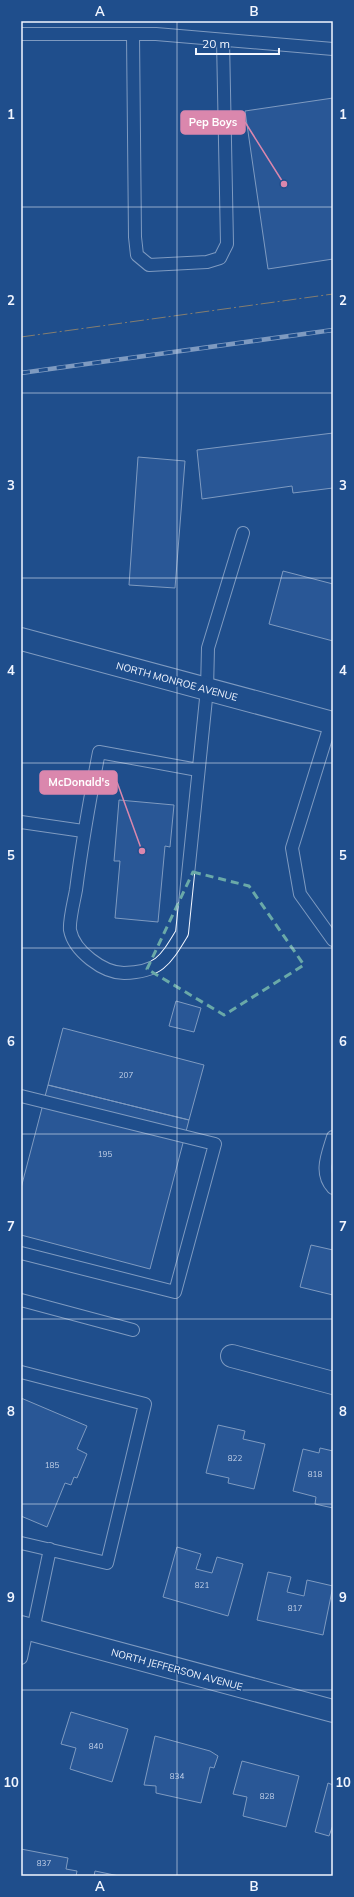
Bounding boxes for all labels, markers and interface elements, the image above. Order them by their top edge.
text: A [95,3,105,19]
text: B [250,3,259,19]
scale bar [196,30,279,56]
text: 20 m [202,36,230,51]
text: 1 [7,106,15,122]
text: 1 [339,106,347,122]
callout: Pep Boys [181,111,245,134]
text: Pep Boys [189,115,238,129]
text: 2 [7,292,15,308]
text: 2 [339,292,347,308]
text: 3 [7,477,15,493]
text: 3 [339,477,347,493]
street label: NORTH MONROE AVENUE [115,659,239,704]
text: 4 [7,662,15,678]
text: 4 [339,662,347,678]
callout: McDonald's [40,771,117,794]
text: McDonald's [48,775,110,789]
text: 5 [7,847,15,863]
text: 5 [339,847,347,863]
text: 6 [7,1033,15,1049]
text: 6 [339,1033,347,1049]
house number: 207 [119,1070,133,1080]
house number: 195 [98,1149,112,1159]
text: 7 [7,1218,15,1234]
text: 7 [339,1218,347,1234]
text: 8 [7,1403,15,1419]
text: 8 [339,1403,347,1419]
house number: 822 [228,1453,242,1463]
house number: 185 [45,1460,59,1470]
house number: 818 [308,1469,322,1479]
house number: 821 [195,1580,209,1590]
text: 9 [7,1589,15,1605]
text: 9 [339,1589,347,1605]
house number: 817 [288,1603,302,1613]
street label: NORTH JEFFERSON AVENUE [110,1646,244,1693]
house number: 840 [89,1741,103,1751]
house number: 834 [170,1771,184,1781]
text: 10 [3,1774,19,1790]
text: 10 [335,1774,351,1790]
house number: 828 [260,1791,274,1801]
house number: 837 [37,1858,51,1868]
text: A [95,1878,105,1894]
text: B [250,1878,259,1894]

